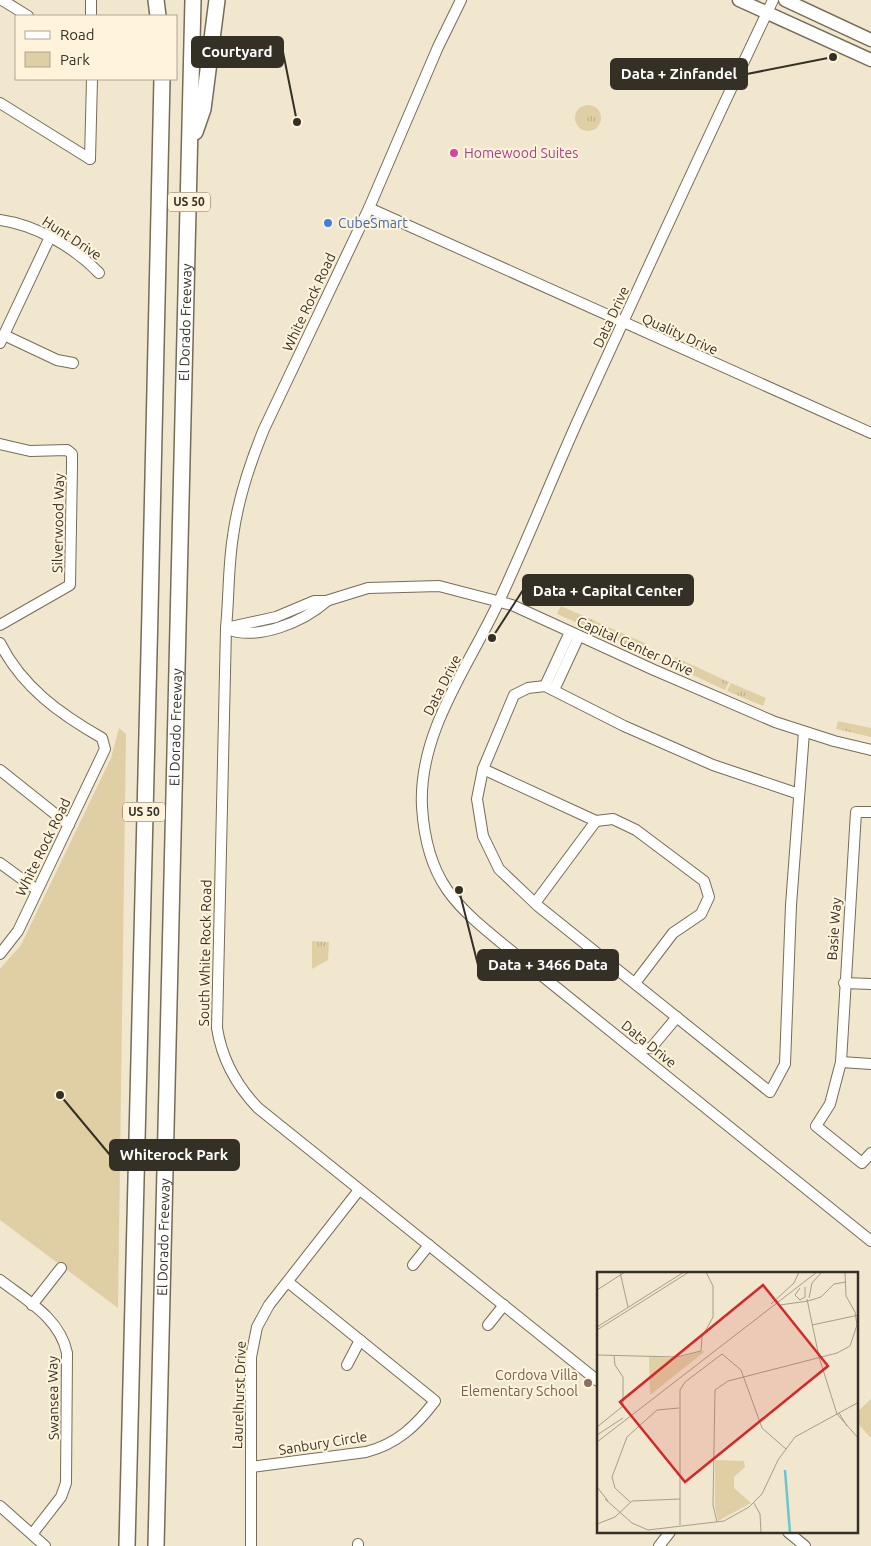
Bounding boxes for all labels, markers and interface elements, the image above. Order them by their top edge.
legend [15,15,178,80]
text: Road [60,26,95,43]
callout: Courtyard [192,37,283,67]
text: Courtyard [201,43,273,60]
text: Park [60,51,90,68]
callout: Data + Zinfandel [611,59,747,89]
text: Data + Zinfandel [621,65,738,82]
place label: Homewood Suites [464,145,578,161]
marker: Homewood Suites [448,147,460,159]
road number: US 50 [168,192,210,212]
street label: Hunt Drive [39,213,105,263]
place label: CubeSmart [338,215,408,231]
marker: CubeSmart [322,217,334,229]
street label: White Rock Road [279,250,339,354]
street label: El Dorado Freeway [176,263,195,381]
street label: Data Drive [590,284,632,350]
street label: Quality Drive [639,310,721,358]
street label: Silverwood Way [49,473,67,573]
callout: Data + Capital Center [523,575,693,605]
text: Data + Capital Center [533,582,684,599]
street label: Capital Center Drive [574,613,696,679]
street label: Data Drive [420,652,464,718]
street label: El Dorado Freeway [166,668,185,786]
street label: White Rock Road [12,796,74,898]
road number: US 50 [123,802,165,822]
street label: South White Rock Road [196,879,214,1027]
street label: Basie Way [824,897,844,961]
callout: Data + 3466 Data [478,950,618,980]
text: Data + 3466 Data [488,956,608,973]
street label: Data Drive [618,1017,680,1071]
callout: Whiterock Park [110,1140,239,1170]
text: Whiterock Park [120,1146,229,1163]
street label: El Dorado Freeway [154,1178,173,1296]
inset map [597,1272,858,1534]
street label: Laurelhurst Drive [229,1341,249,1449]
street label: Swansea Way [44,1356,62,1440]
place label: Cordova Villa Elementary School [461,1367,578,1399]
marker: Cordova Villa Elementary School [582,1377,594,1389]
street label: Sanbury Circle [278,1428,368,1458]

